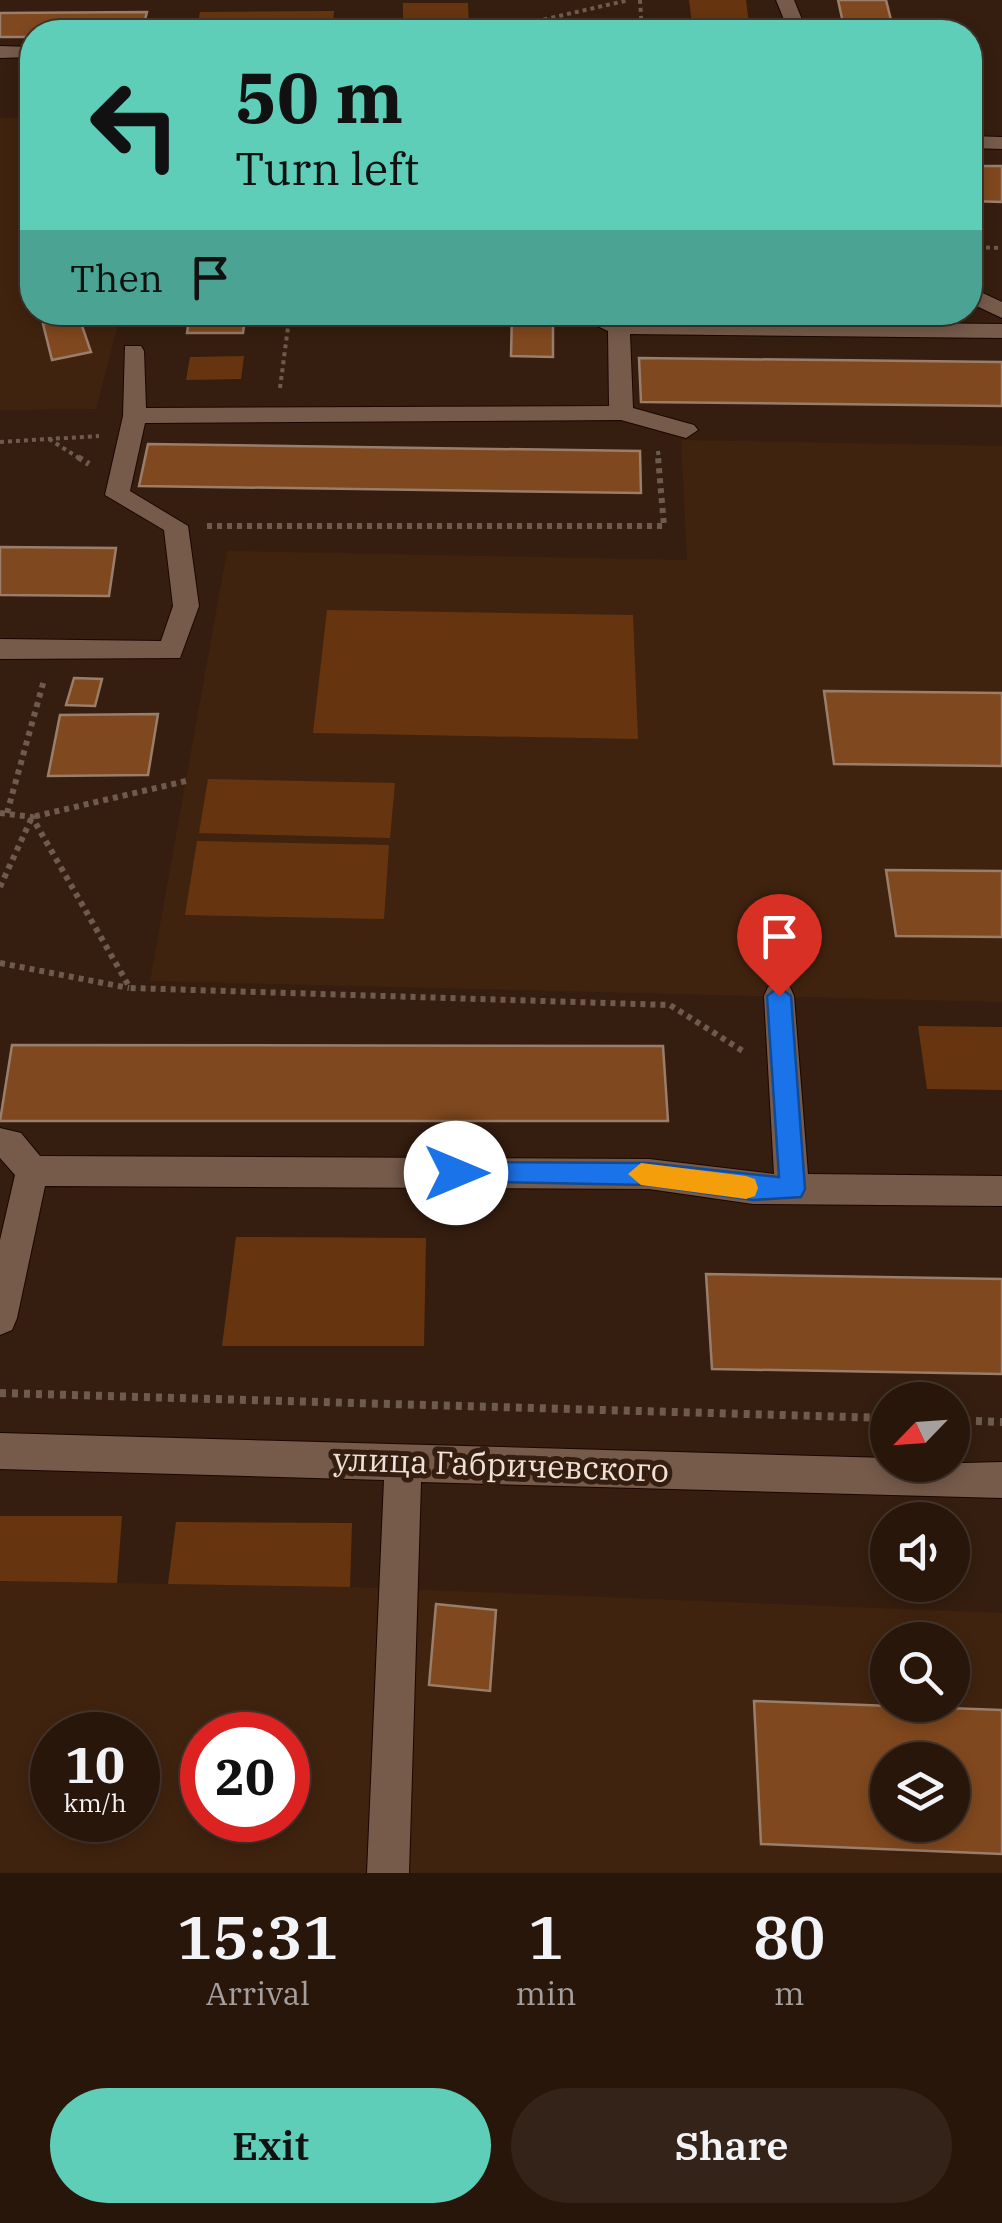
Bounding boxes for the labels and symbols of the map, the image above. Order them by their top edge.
pin [737,894,822,997]
position arrow [404,1121,508,1225]
north arrow [870,1382,970,1482]
street label: улица Габричевского [332,1437,670,1491]
speed limit sign: 20 [180,1712,310,1842]

